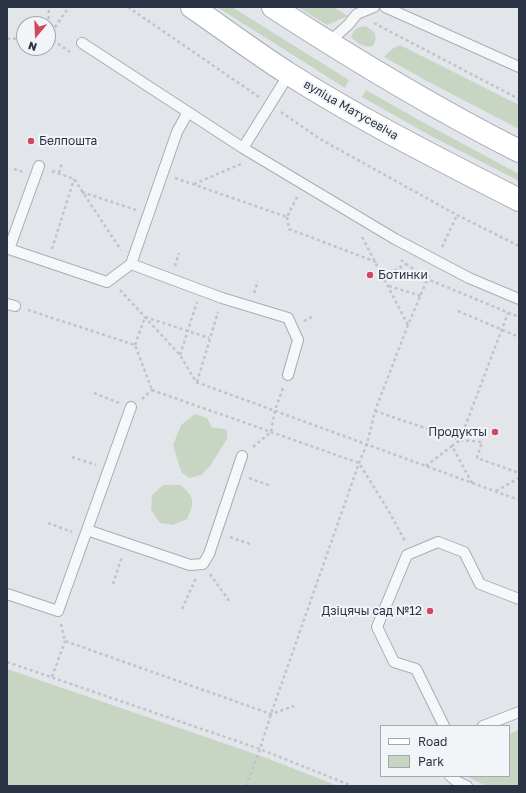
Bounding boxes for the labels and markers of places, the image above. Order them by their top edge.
place label: Белпошта [39,134,97,148]
marker: Белпошта [26,136,36,146]
place label: Ботинки [378,268,428,282]
marker: Ботинки [365,270,375,280]
place label: Продукты [428,425,487,439]
marker: Продукты [490,427,500,437]
place label: Дзіцячы сад №12 [322,604,422,618]
marker: Дзіцячы сад №12 [425,606,435,616]

